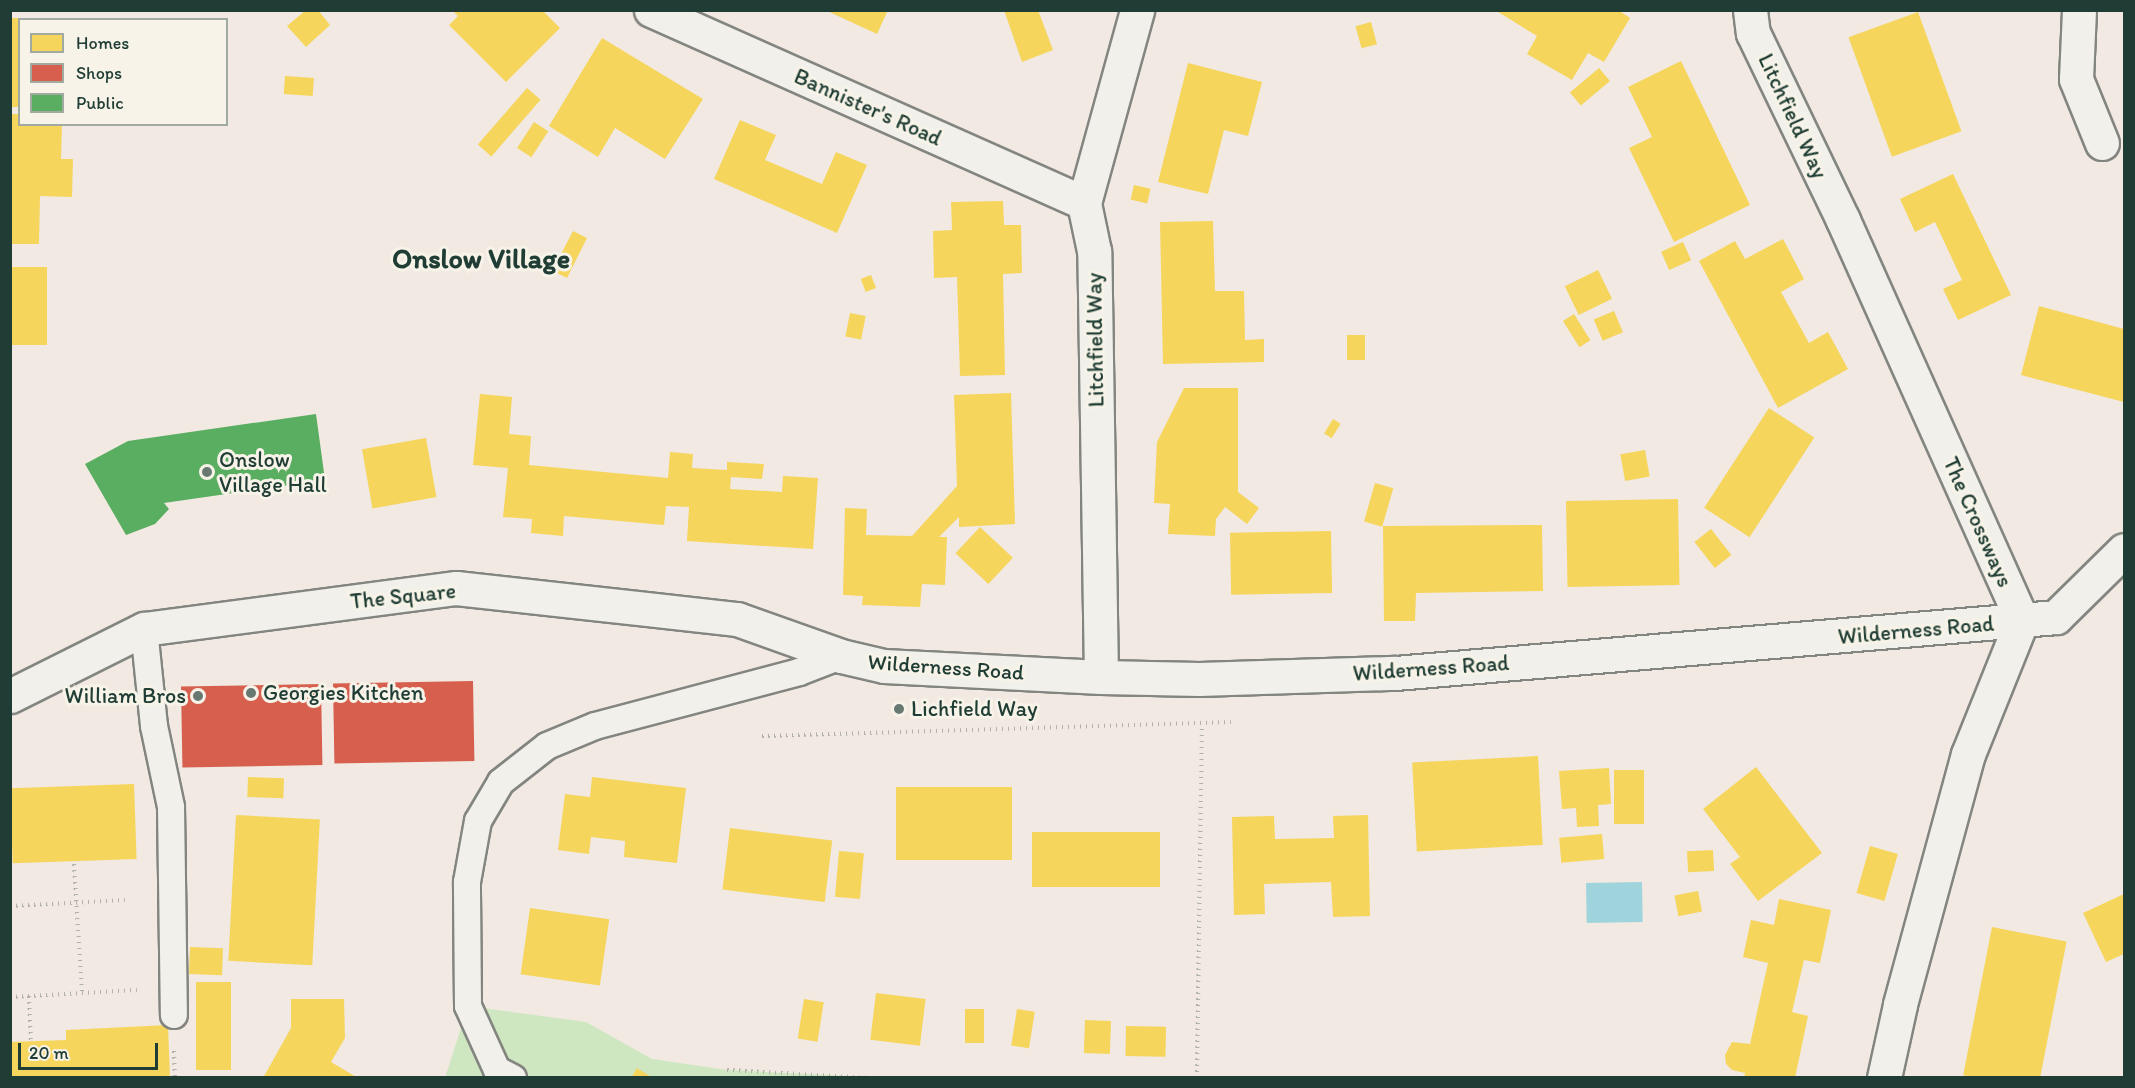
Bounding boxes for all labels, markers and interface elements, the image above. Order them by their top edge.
legend [18,18,228,126]
text: Homes [76,32,129,54]
street label: Litchfield Way [1753,50,1833,182]
text: Shops [76,62,122,84]
street label: Bannister's Road [790,63,946,151]
text: Public [76,92,124,114]
district label: Onslow Village [392,241,570,275]
street label: Litchfield Way [1081,273,1109,407]
place label: Onslow Village Hall [219,446,327,498]
street label: The Crossways [1938,453,2018,591]
marker: Onslow Village Hall [200,465,214,479]
street label: The Square [349,577,457,615]
street label: Wilderness Road [1837,610,1995,650]
street label: Wilderness Road [867,648,1025,686]
street label: Wilderness Road [1352,649,1510,687]
place label: Georgies Kitchen [263,680,423,706]
place label: William Bros [65,683,186,709]
marker: Georgies Kitchen [244,686,258,700]
marker: William Bros [191,689,205,703]
place label: Lichfield Way [911,696,1037,722]
marker: Lichfield Way [892,702,906,716]
scale bar [21,1031,160,1069]
text: 20 m [29,1042,69,1064]

